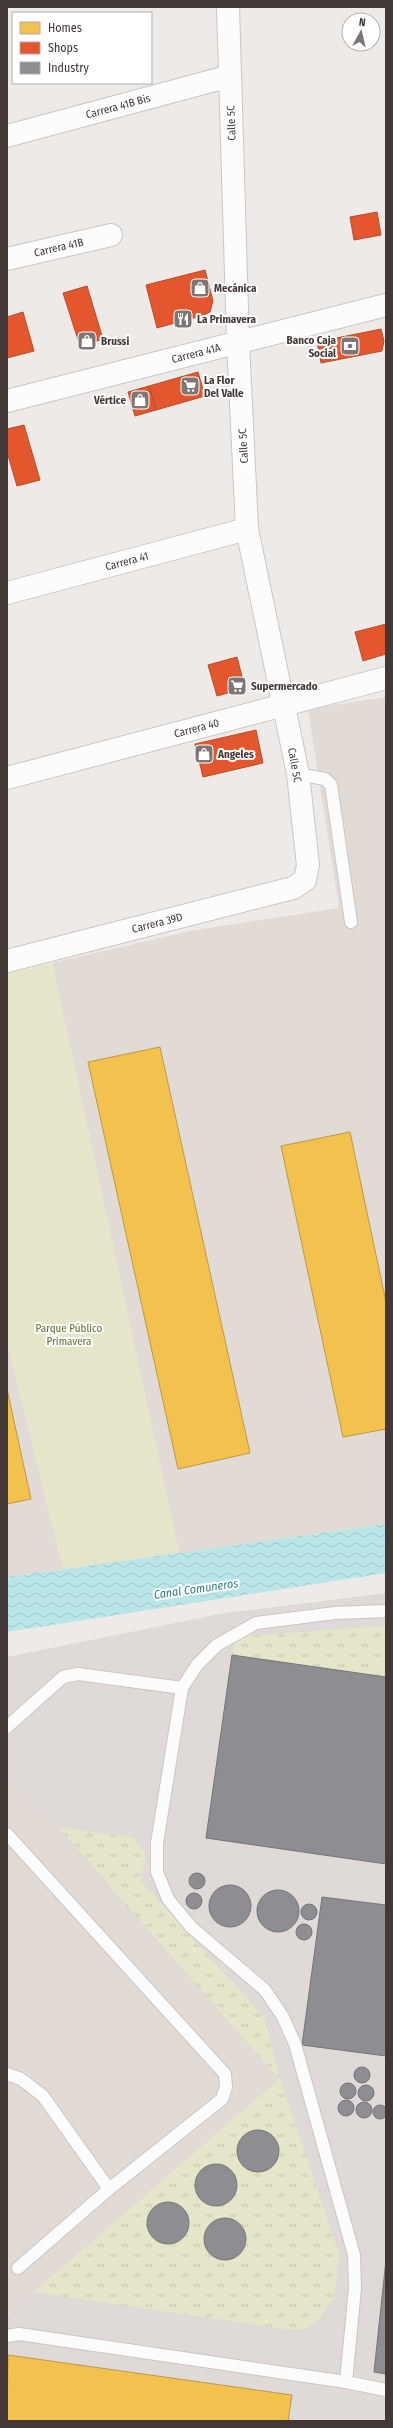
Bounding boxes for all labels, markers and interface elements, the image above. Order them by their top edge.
legend [12,12,152,84]
north arrow [341,12,381,52]
text: N [358,16,366,29]
text: Homes [48,21,82,35]
text: Shops [48,41,78,55]
text: Industry [48,61,89,75]
street label: Carrera 41B Bis [84,92,152,121]
street label: Calle 5C [224,105,239,141]
street label: Carrera 41B [33,236,85,260]
shop icon: Mecánica [189,277,211,299]
place label: Mecánica [214,282,257,295]
restaurant icon: La Primavera [172,308,194,330]
place label: La Primavera [197,313,257,326]
shop icon: Brussi [76,330,98,352]
place label: Banco Caja Social [287,334,337,360]
place label: Brussi [101,335,129,348]
bank icon: Banco Caja Social [339,335,361,357]
street label: Carrera 41A [170,341,222,366]
place label: La Flor Del Valle [204,374,244,400]
supermarket icon: La Flor Del Valle [179,375,201,397]
shop icon: Vértice [129,389,151,411]
place label: Vértice [93,394,126,407]
street label: Calle 5C [236,428,251,464]
street label: Carrera 41 [104,550,150,574]
supermarket icon: Supermercado [226,675,248,697]
place label: Supermercado [251,680,318,693]
street label: Carrera 40 [173,716,221,741]
shop icon: Angeles [193,743,215,765]
street label: Calle 5C [285,747,304,784]
place label: Angeles [217,748,254,761]
street label: Carrera 39D [131,910,184,936]
park label: Parque Público Primavera [36,1322,103,1348]
water label: Canal Comuneros [153,1576,239,1602]

